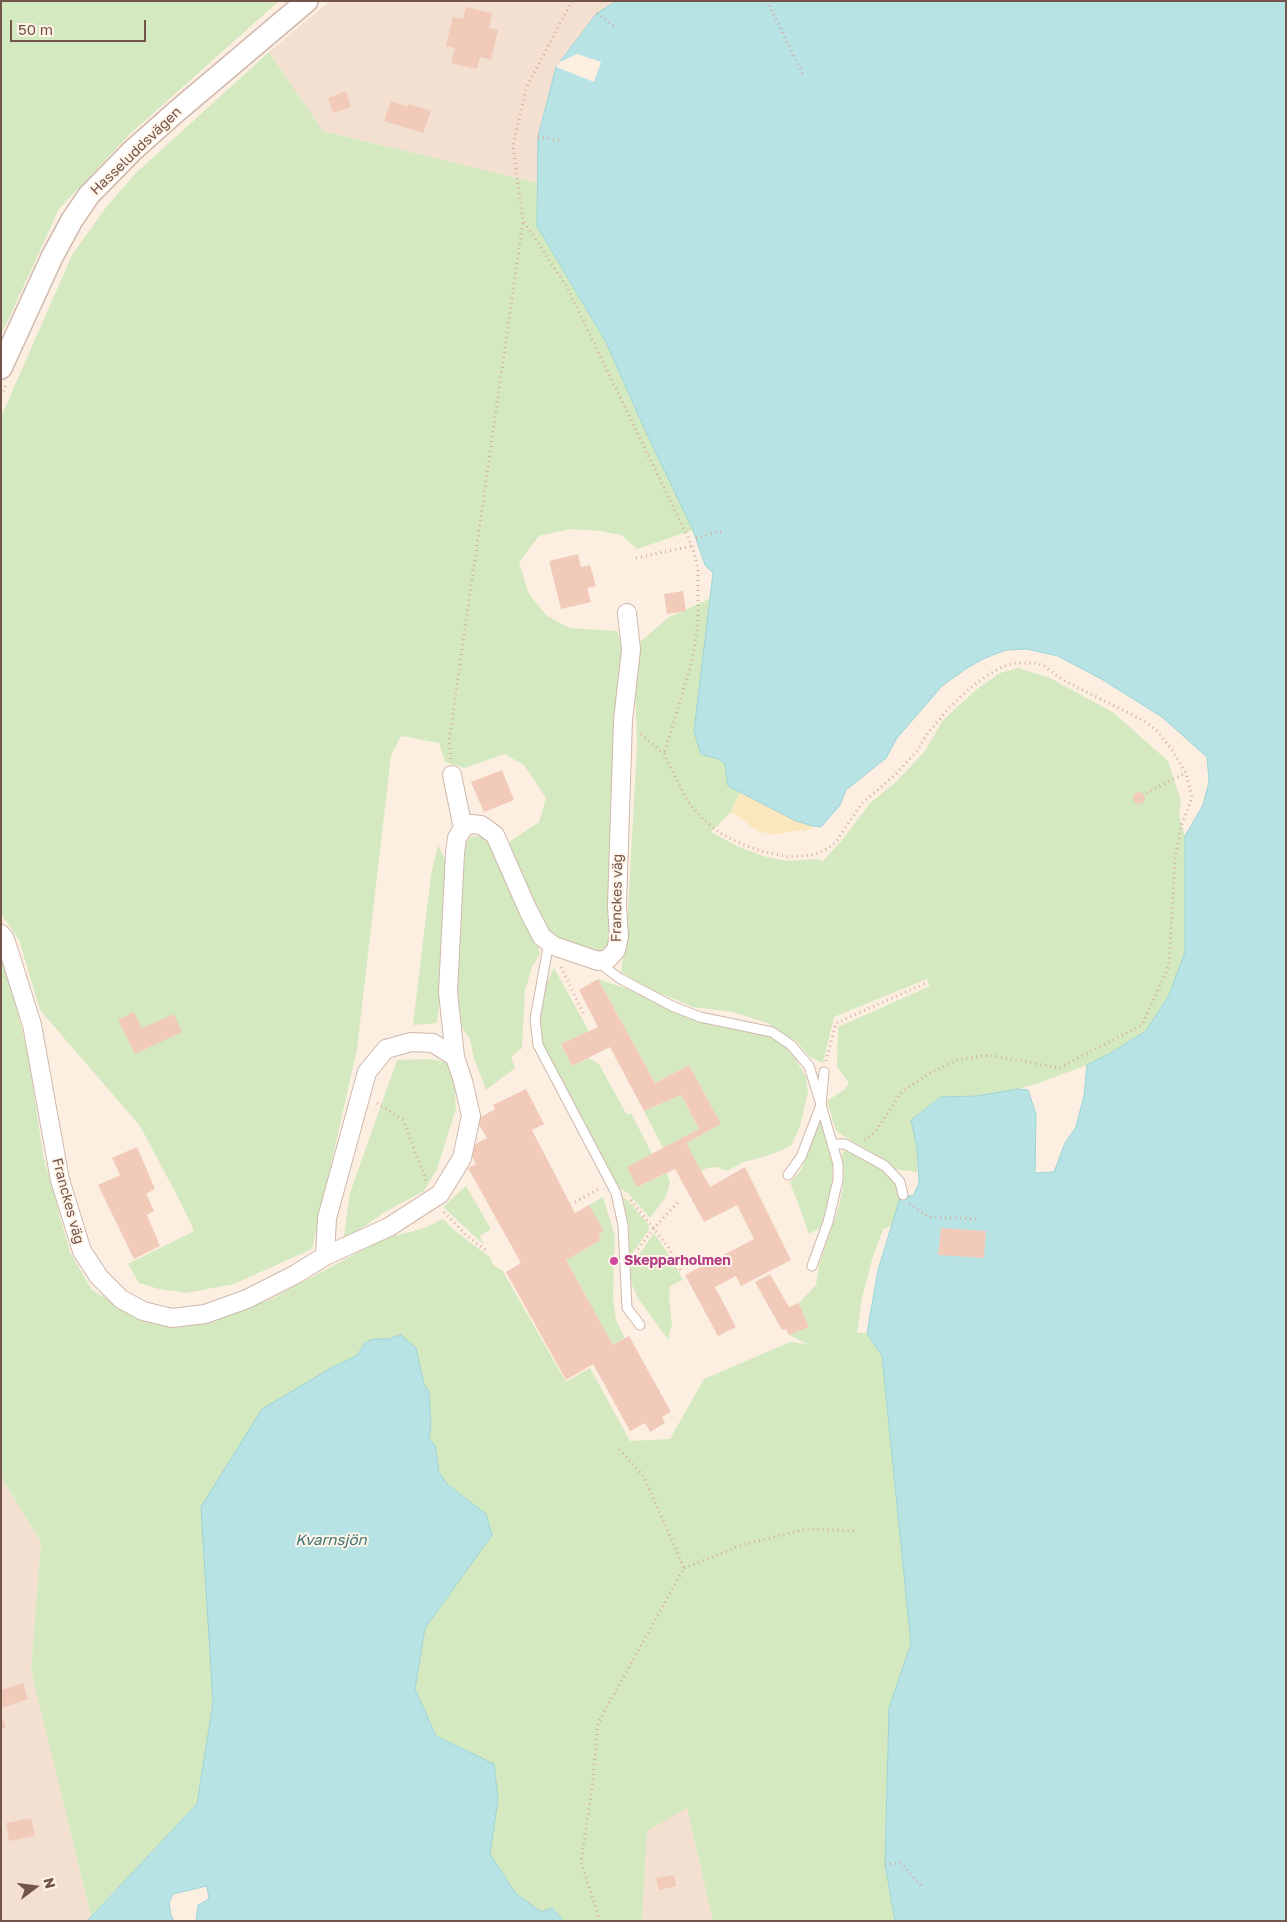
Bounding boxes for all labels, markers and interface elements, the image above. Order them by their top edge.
scale bar [12,10,149,42]
text: 50 m [18,20,53,38]
street label: Hasseluddsvägen [87,103,185,199]
street label: Franckes väg [608,854,626,942]
street label: Franckes väg [48,1156,88,1246]
place label: Skepparholmen [624,1253,731,1269]
marker: Skepparholmen [608,1255,620,1267]
water label: Kvarnsjön [295,1531,367,1549]
north arrow [10,1862,60,1912]
text: N [40,1876,60,1890]

